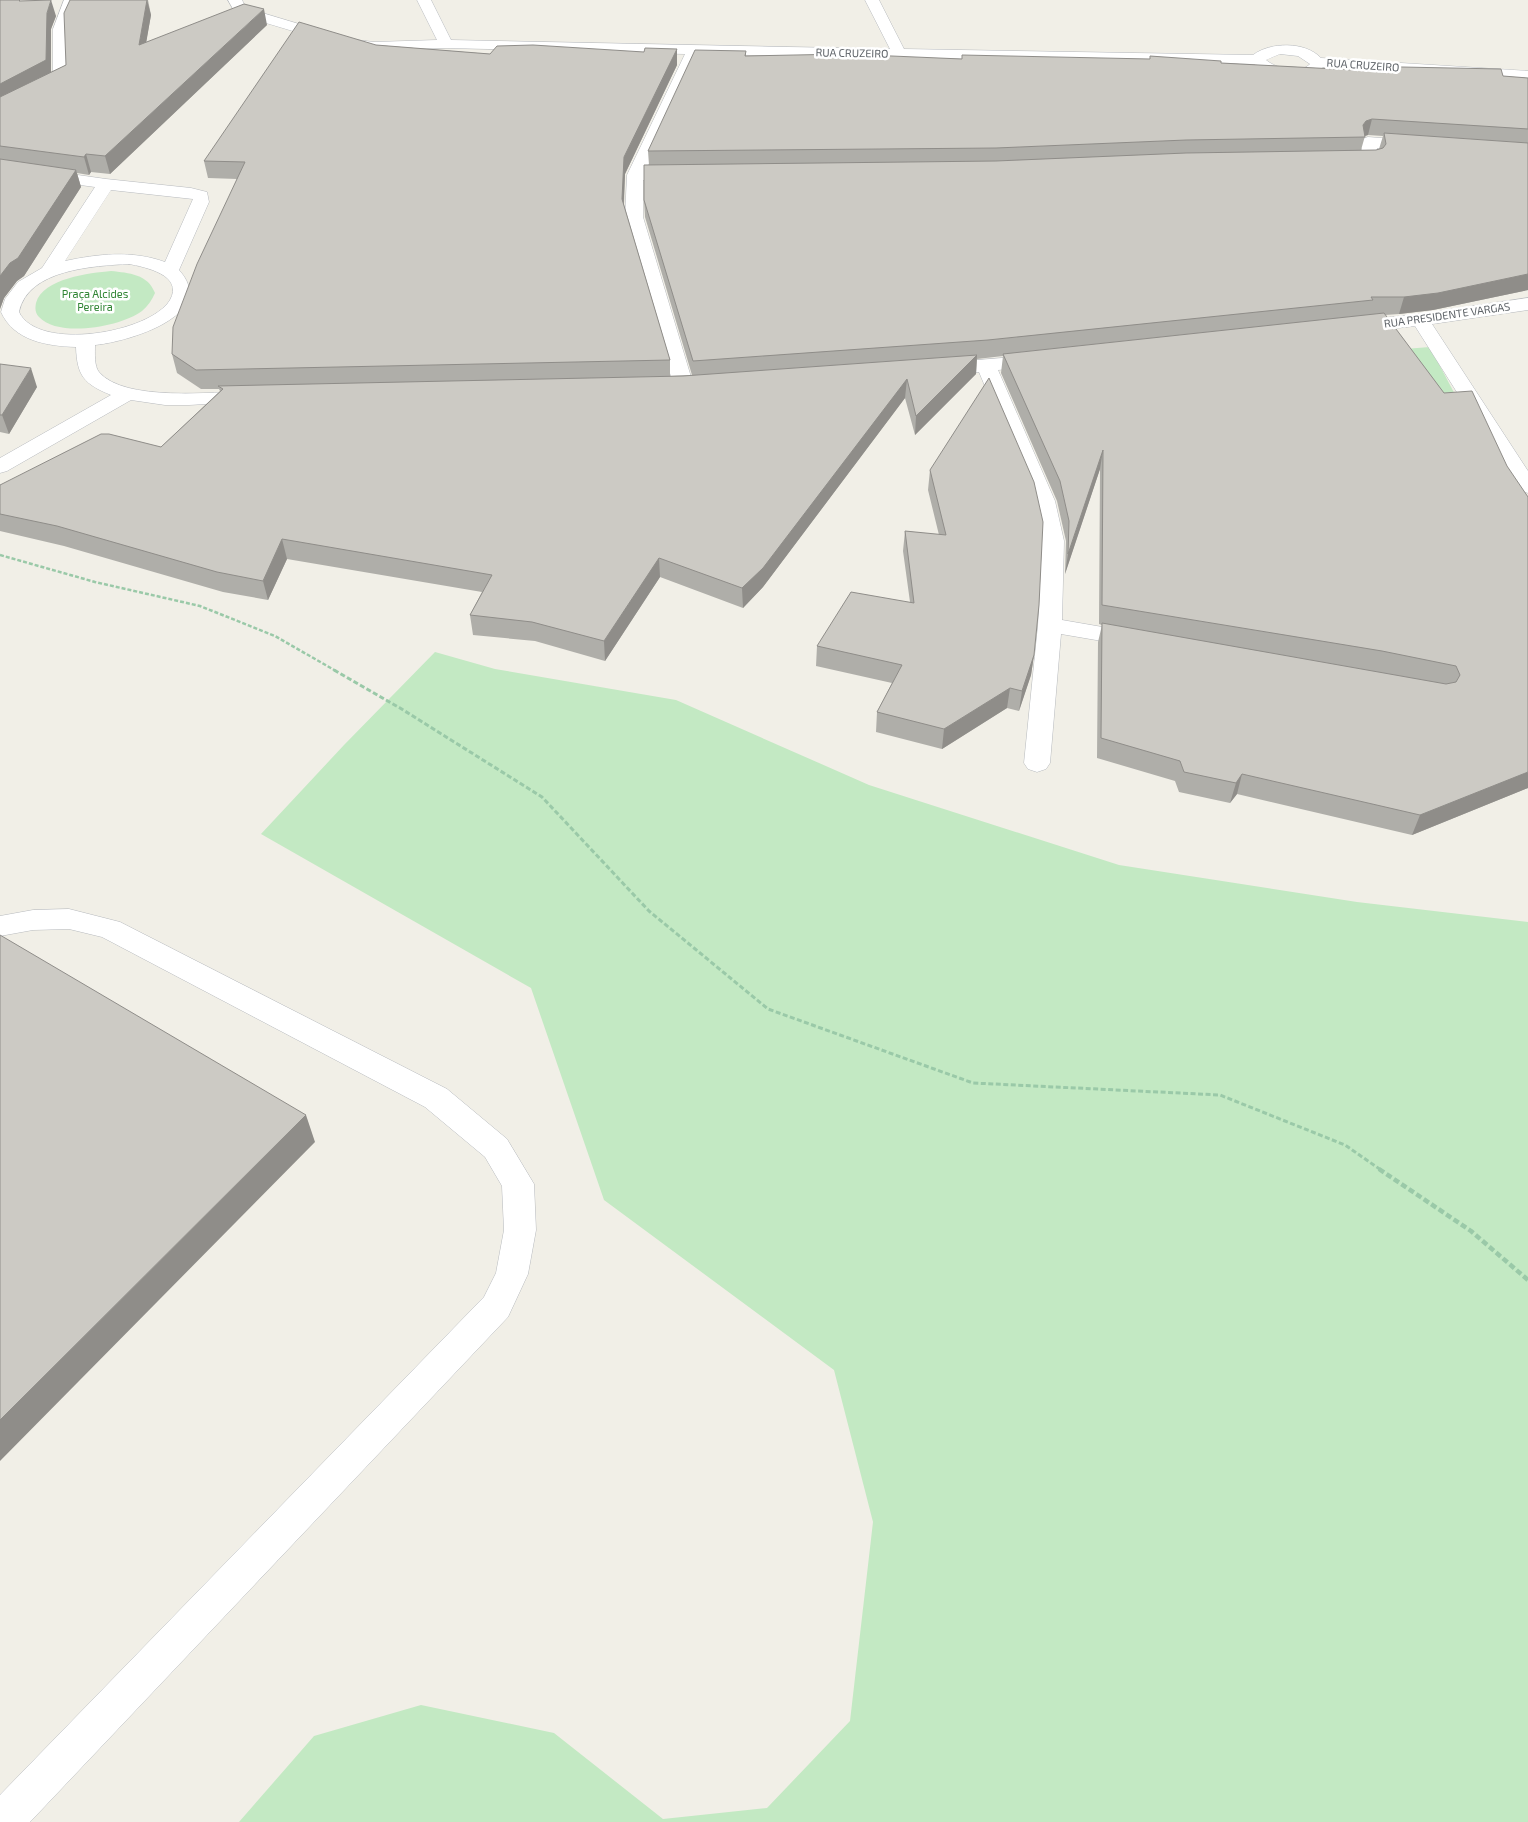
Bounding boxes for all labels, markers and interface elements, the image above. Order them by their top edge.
street label: RUA CRUZEIRO [815,45,889,60]
street label: RUA CRUZEIRO [1326,55,1400,74]
park label: Praça Alcides Pereira [62,287,129,313]
street label: RUA PRESIDENTE VARGAS [1383,299,1511,330]

